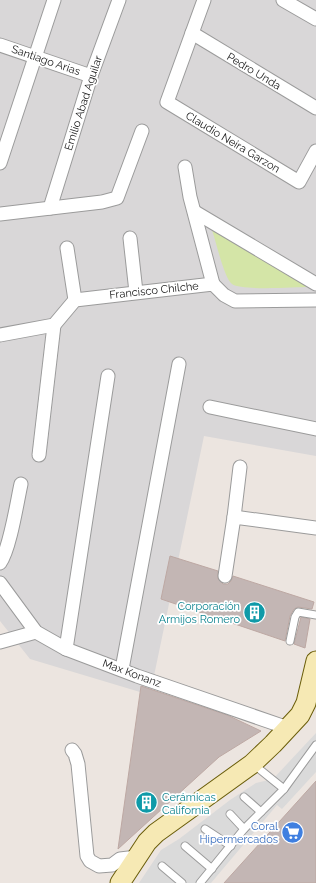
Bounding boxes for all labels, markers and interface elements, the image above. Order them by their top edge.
street label: Santiago Arias [10,43,82,78]
street label: Pedro Unda [224,50,283,93]
street label: Emilio Abad Aguilar [62,54,105,152]
street label: Claudio Neira Garzon [183,109,282,176]
street label: Francisco Chilche [109,279,200,302]
building icon: Corporación Armijos Romero [242,599,268,625]
place label: Corporación Armijos Romero [159,600,240,626]
street label: Max Konanz [101,657,163,690]
building icon: Cerámicas California [133,790,159,816]
place label: Cerámicas California [162,791,216,817]
supermarket icon: Coral Hipermercados [280,819,306,845]
place label: Coral Hipermercados [199,820,278,846]

